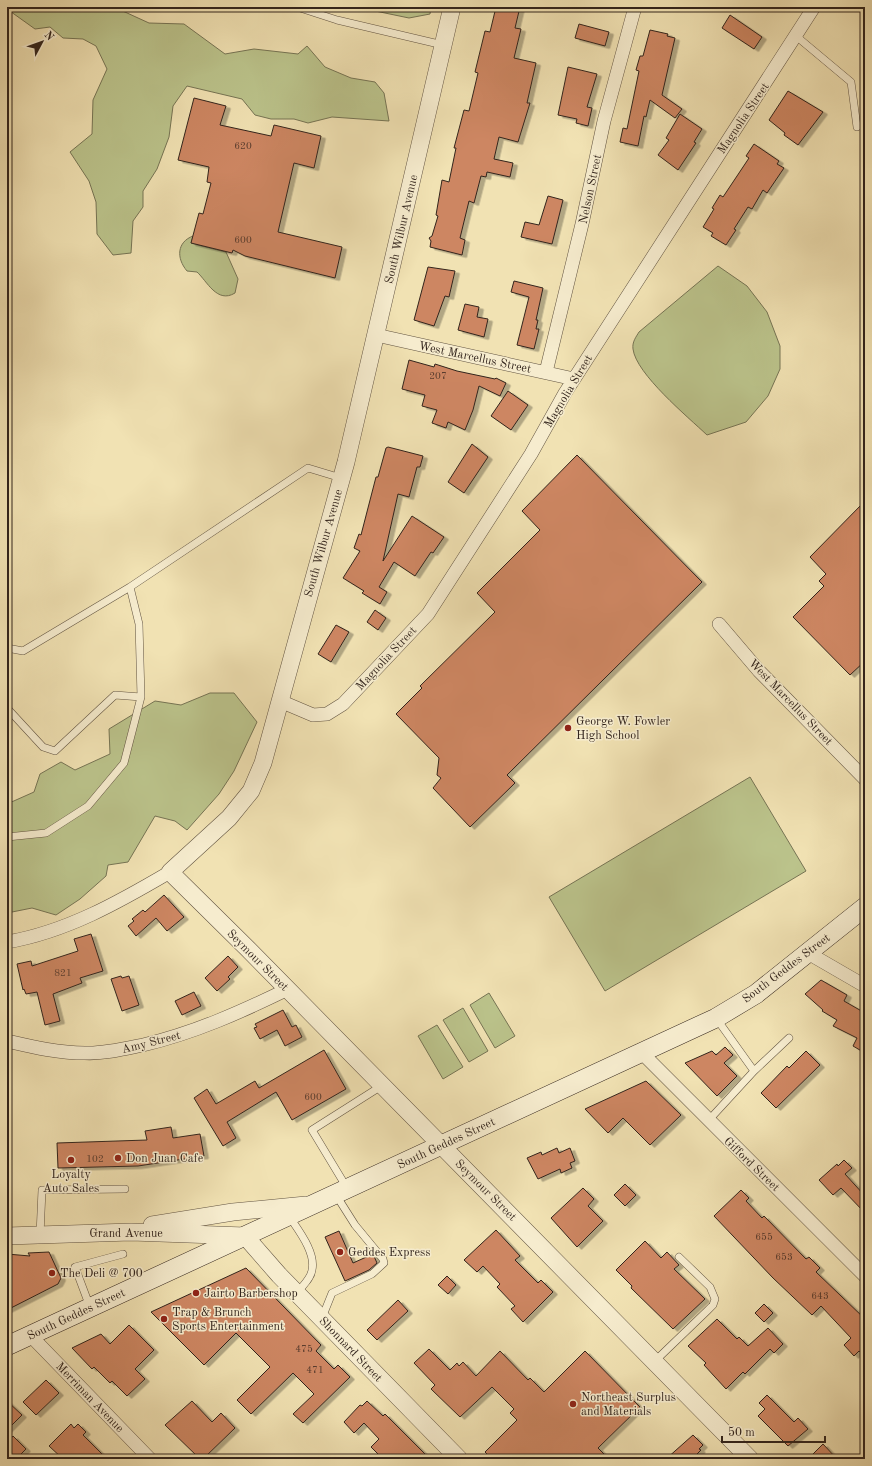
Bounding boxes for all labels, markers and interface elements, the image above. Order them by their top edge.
north arrow [22,22,62,62]
text: N [42,30,56,44]
street label: Magnolia Street [716,81,772,156]
house number: 620 [234,141,252,151]
street label: Nelson Street [578,153,604,225]
street label: South Wilbur Avenue [384,173,420,285]
house number: 600 [234,235,252,245]
street label: West Marcellus Street [417,340,532,376]
street label: Magnolia Street [542,353,595,430]
house number: 207 [429,371,447,381]
street label: South Wilbur Avenue [303,488,345,599]
street label: Magnolia Street [354,624,419,693]
street label: West Marcellus Street [746,657,834,748]
place label: George W. Fowler High School [576,716,670,742]
marker: George W. Fowler High School [563,723,573,733]
street label: Seymour Street [224,928,290,994]
street label: South Geddes Street [740,932,833,1006]
house number: 821 [54,968,72,978]
street label: Amy Street [121,1030,182,1056]
house number: 600 [304,1092,322,1102]
street label: South Geddes Street [396,1116,497,1172]
street label: Gifford Street [721,1135,781,1194]
marker: Don Juan Cafe [113,1153,123,1163]
place label: Don Juan Cafe [126,1153,204,1165]
house number: 102 [86,1154,104,1164]
marker: Loyalty Auto Sales [66,1155,76,1165]
street label: Seymour Street [452,1158,518,1224]
place label: Loyalty Auto Sales [43,1169,99,1195]
street label: Grand Avenue [89,1228,163,1240]
house number: 655 [755,1232,773,1242]
marker: Geddes Express [335,1247,345,1257]
place label: Geddes Express [348,1247,430,1259]
house number: 653 [775,1252,793,1262]
marker: The Deli @ 700 [47,1268,57,1278]
place label: The Deli @ 700 [60,1268,143,1280]
street label: South Geddes Street [26,1287,127,1343]
marker: Jairto Barbershop [191,1288,201,1298]
place label: Jairto Barbershop [204,1288,298,1300]
house number: 643 [811,1291,829,1301]
place label: Trap & Brunch Sports Entertainment [172,1307,284,1333]
marker: Trap & Brunch Sports Entertainment [159,1314,169,1324]
street label: Shonnard Street [316,1315,384,1384]
house number: 475 [295,1344,313,1354]
street label: Merriman Avenue [53,1360,126,1435]
house number: 471 [306,1365,324,1375]
place label: Northeast Surplus and Materials [581,1392,676,1418]
marker: Northeast Surplus and Materials [568,1399,578,1409]
scale bar [722,1418,825,1444]
text: 50 m [728,1426,755,1439]

